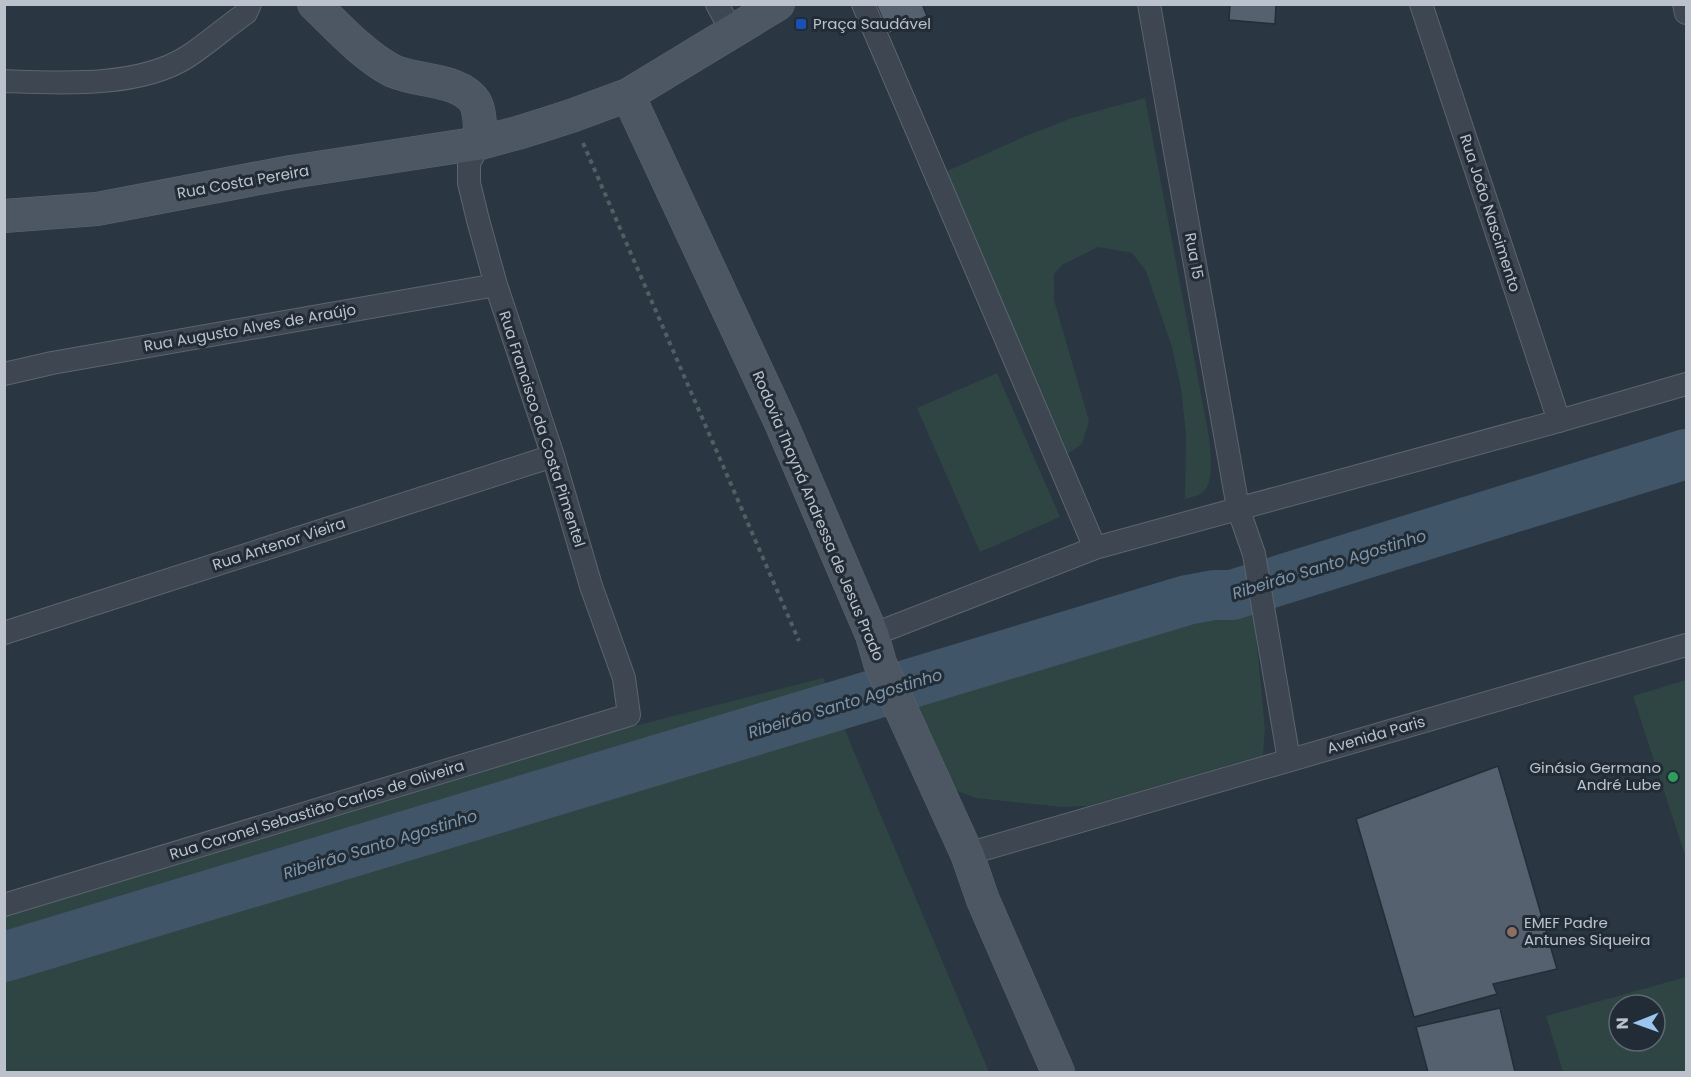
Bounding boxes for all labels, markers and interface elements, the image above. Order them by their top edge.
place label: Praça Saudável [813,13,931,34]
marker: Praça Saudável [794,17,808,31]
street label: Rua João Nascimento [1455,131,1526,295]
street label: Rua Costa Pereira [175,160,311,203]
street label: Rua 15 [1180,231,1209,281]
street label: Rua Augusto Alves de Araújo [142,299,357,356]
street label: Rua Francisco da Costa Pimentel [494,308,591,550]
street label: Rodovia Thayná Andressa de Jesus Prado [748,367,889,664]
street label: Rua Antenor Vieira [210,512,348,575]
water label: Ribeirão Santo Agostinho [1229,524,1429,605]
water label: Ribeirão Santo Agostinho [745,663,945,744]
street label: Avenida Paris [1324,710,1428,759]
street label: Rua Coronel Sebastião Carlos de Oliveira [167,755,467,864]
place label: Ginásio Germano André Lube [1529,757,1661,795]
marker: Ginásio Germano André Lube [1666,770,1680,784]
water label: Ribeirão Santo Agostinho [280,804,480,885]
place label: EMEF Padre Antunes Siqueira [1524,912,1650,950]
marker: EMEF Padre Antunes Siqueira [1505,925,1519,939]
north arrow [1607,993,1667,1053]
text: N [1611,1017,1634,1029]

